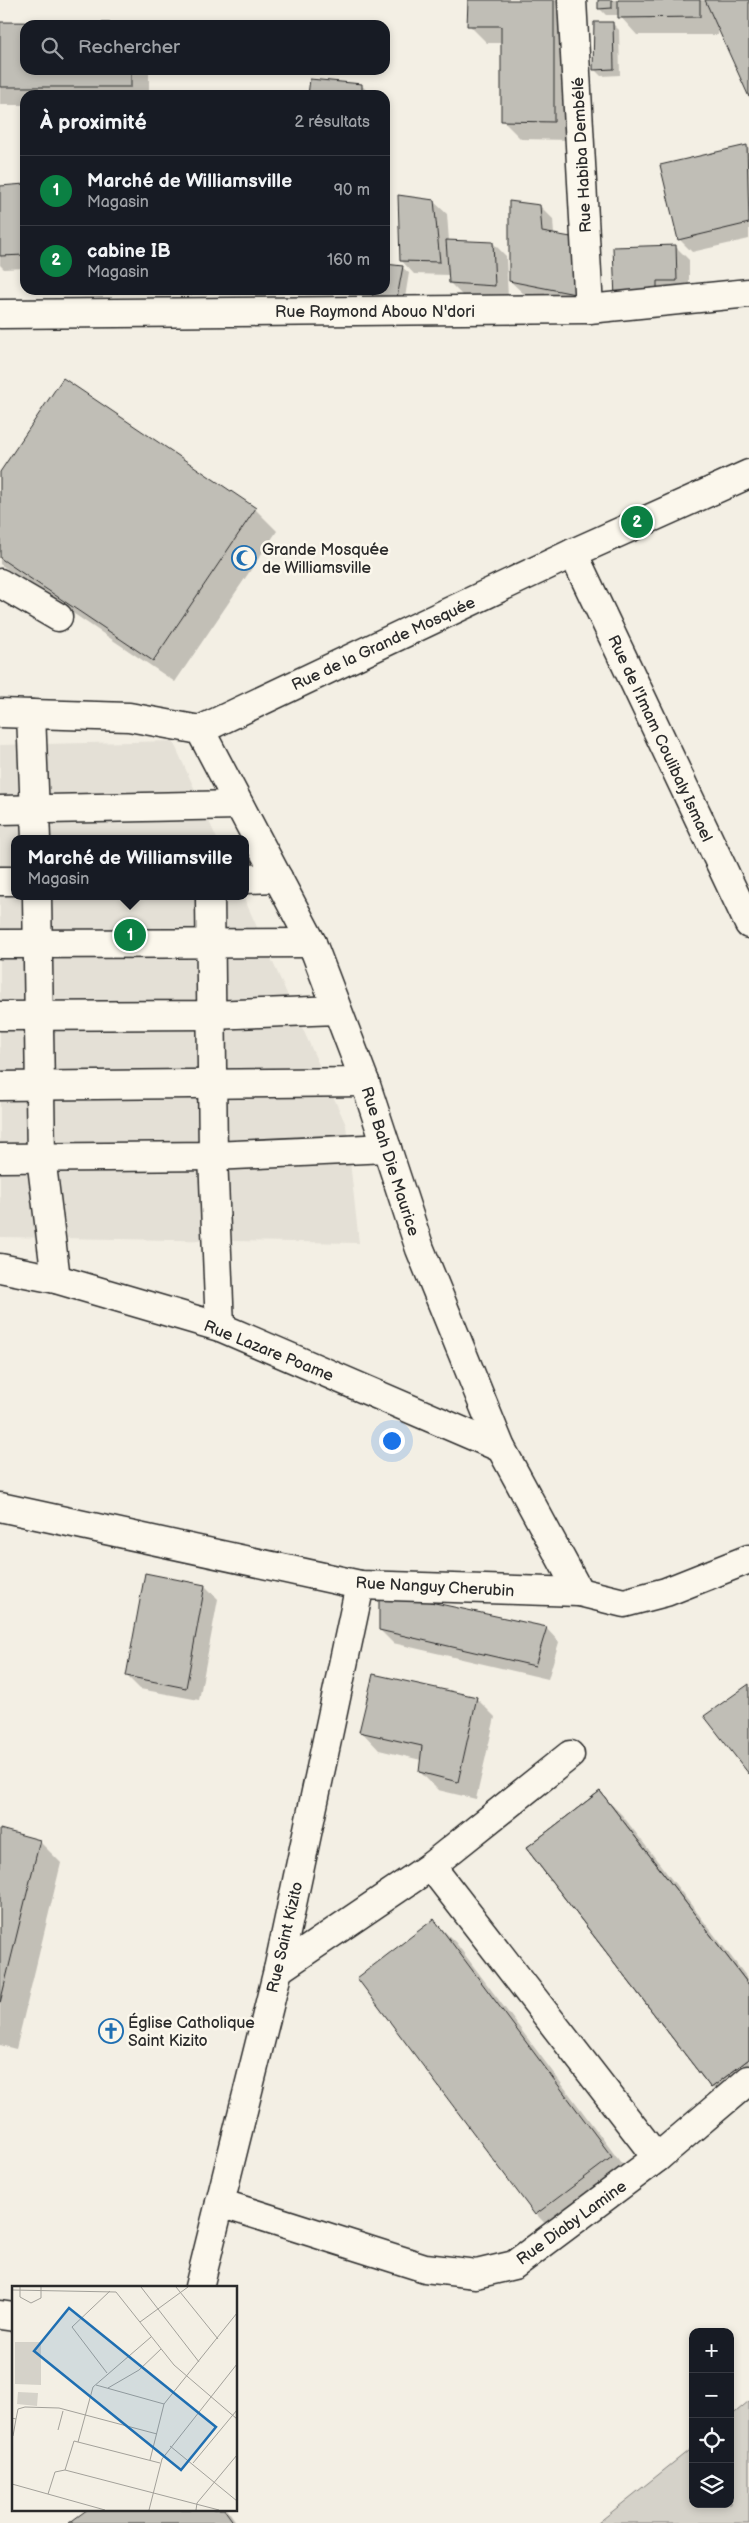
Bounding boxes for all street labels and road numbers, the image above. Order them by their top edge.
street label: Rue Habiba Dembélé [569,76,596,233]
street label: Rue Raymond Abouo N'dori [275,303,475,322]
street label: Rue de la Grande Mosquée [289,593,479,695]
street label: Rue de l'Imam Coulibaly Ismael [603,632,716,845]
street label: Rue Bah Die Maurice [356,1084,423,1239]
street label: Rue Lazare Poame [201,1317,336,1386]
street label: Rue Nanguy Cherubin [355,1574,515,1601]
street label: Rue Saint Kizito [263,1880,307,1995]
street label: Rue Diaby Lamine [513,2177,631,2269]

